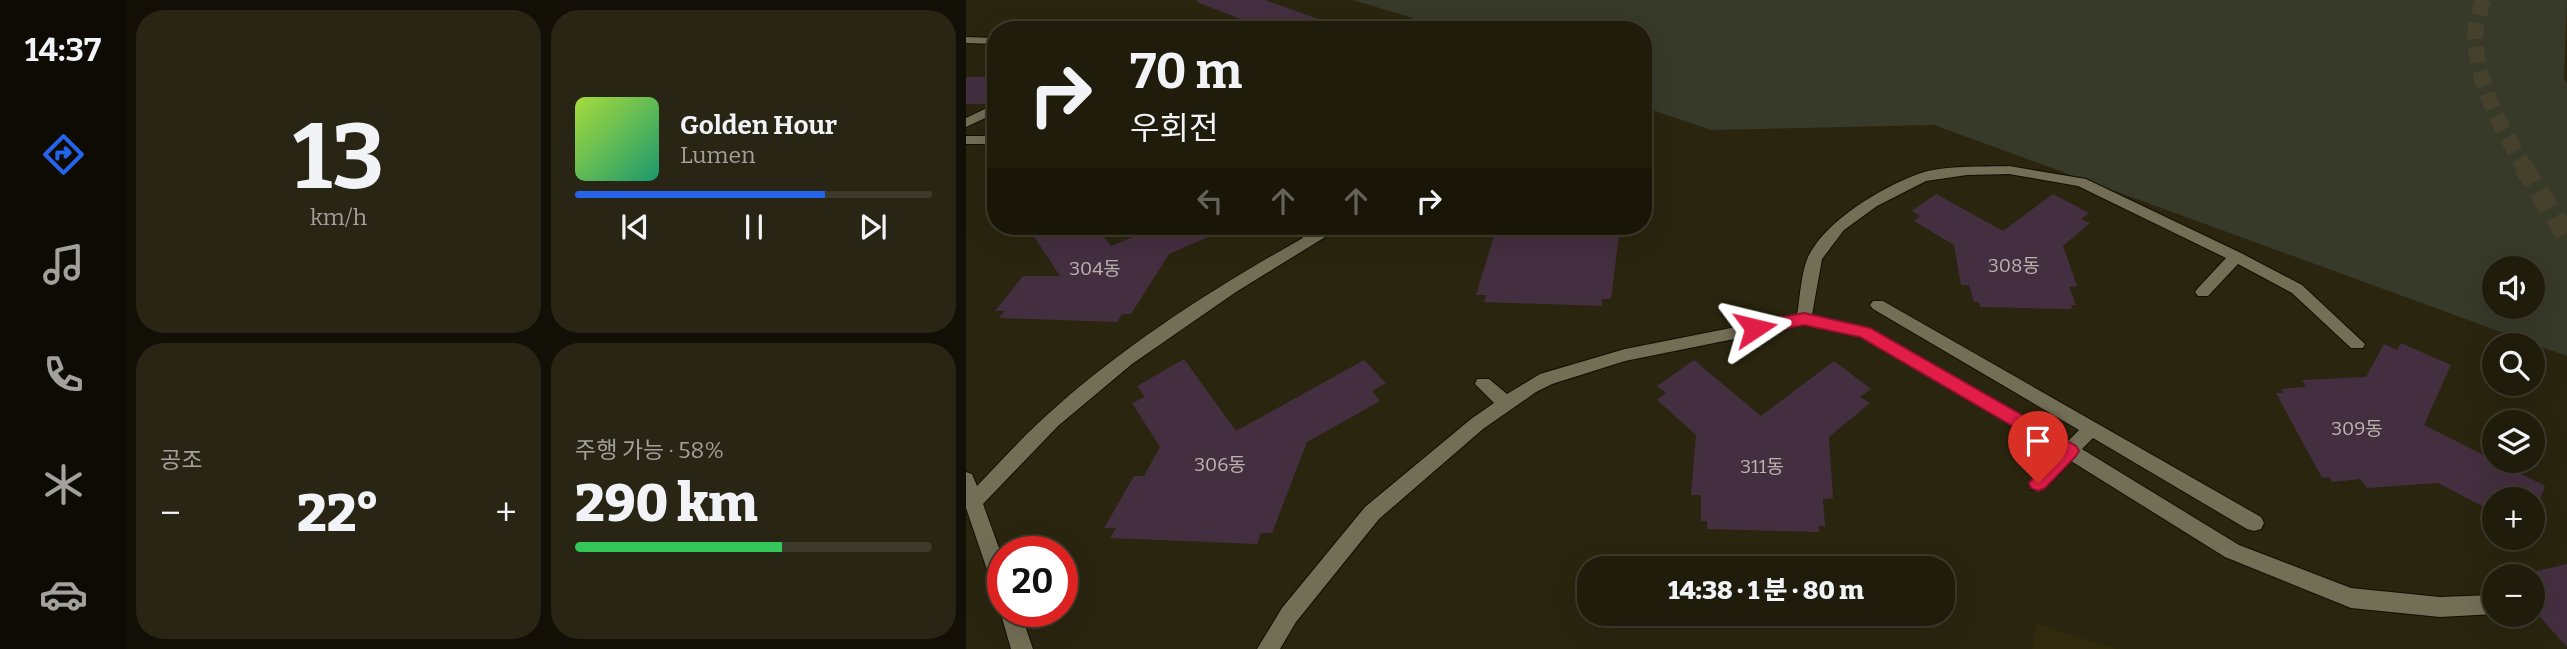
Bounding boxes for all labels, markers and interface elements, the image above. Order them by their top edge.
text: 14:37 [25,31,101,69]
text: 70 m [1130,42,1242,101]
icon: right [1015,49,1106,140]
text: 13 [293,103,384,212]
text: 우회전 [1130,109,1218,147]
text: Golden Hour [680,110,837,141]
icon: directions [39,130,88,179]
text: Lumen [680,141,756,169]
icon: left [1191,182,1229,220]
icon: ahead [1264,182,1302,220]
icon: ahead [1337,182,1375,220]
icon: right [1410,182,1448,220]
text: km/h [310,203,367,231]
icon: previous [616,208,654,246]
icon: pause [735,208,773,246]
icon: next [854,208,892,246]
icon: music [39,240,88,289]
house number: 308동 [1988,254,2040,277]
map controls [2482,256,2545,627]
button: sound [2482,256,2545,319]
house number: 304동 [1069,257,1121,280]
position arrow [1718,291,1792,365]
button: search [2482,333,2545,396]
icon: phone [39,350,88,399]
button: layers [2482,410,2545,473]
pin [2008,411,2068,483]
house number: 309동 [2331,417,2383,440]
icon: arrive [2019,422,2057,460]
text: 주행 가능 · 58% [575,436,724,464]
text: 공조 [160,446,202,474]
house number: 306동 [1194,453,1246,476]
house number: 311동 [1740,455,1784,478]
icon: climate [39,460,88,509]
text: 290 km [575,472,758,535]
text: 22° [297,482,379,545]
button: + [2482,487,2545,550]
text: − [160,490,181,536]
text: + [495,490,517,536]
speed limit sign: 20 [987,536,1078,627]
button: − [2482,564,2545,627]
icon: car [39,570,88,619]
text: 14:38 · 1 분 · 80 m [1668,575,1864,606]

